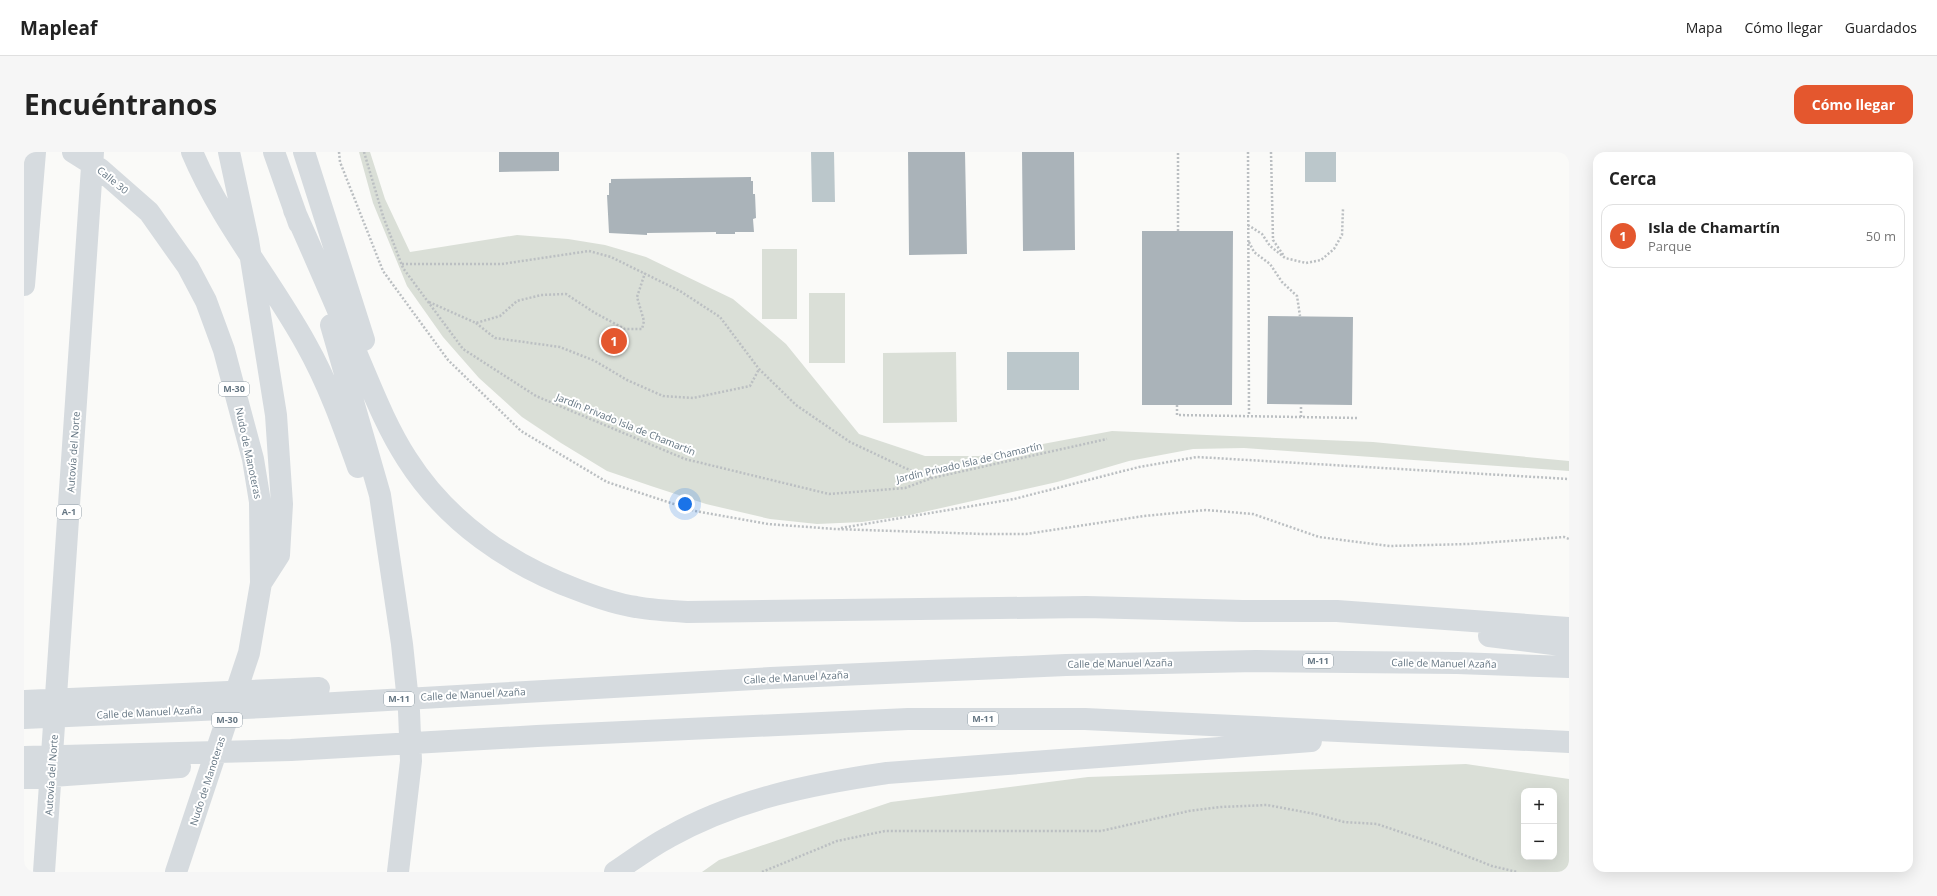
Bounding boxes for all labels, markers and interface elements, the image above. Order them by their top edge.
text: Mapleaf [20,15,97,41]
text: Mapa [1686,18,1722,37]
text: Cómo llegar [1744,18,1823,37]
text: Guardados [1845,18,1917,37]
text: Encuéntranos [24,85,217,123]
button: Cómo llegar [1794,85,1913,124]
street label: Calle 30 [94,163,132,197]
text: Cerca [1609,167,1657,190]
text: Isla de Chamartín [1648,217,1780,237]
text: 1 [1619,227,1627,245]
text: 50 m [1866,227,1896,245]
text: Parque [1648,237,1692,255]
pin: 1 [601,326,627,356]
road number: M-30 [219,382,249,396]
street label: Jardín Privado Isla de Chamartín [553,389,698,458]
street label: Nudo de Manoteras [232,406,266,500]
street label: Autovía del Norte [63,411,83,493]
street label: Jardín Privado Isla de Chamartín [894,438,1043,486]
your location [675,494,695,514]
road number: A-1 [57,505,81,519]
road number: M-11 [1303,654,1333,668]
street label: Calle de Manuel Azaña [1067,655,1173,671]
street label: Calle de Manuel Azaña [1391,655,1497,671]
street label: Calle de Manuel Azaña [743,667,849,687]
street label: Calle de Manuel Azaña [420,684,526,704]
road number: M-11 [384,692,414,706]
street label: Calle de Manuel Azaña [96,702,202,722]
road number: M-11 [968,712,998,726]
road number: M-30 [212,713,242,727]
street label: Autovía del Norte [41,734,61,816]
street label: Nudo de Manoteras [186,734,228,827]
map controls [1521,788,1557,860]
button: + [1521,788,1557,824]
button: − [1521,824,1557,860]

